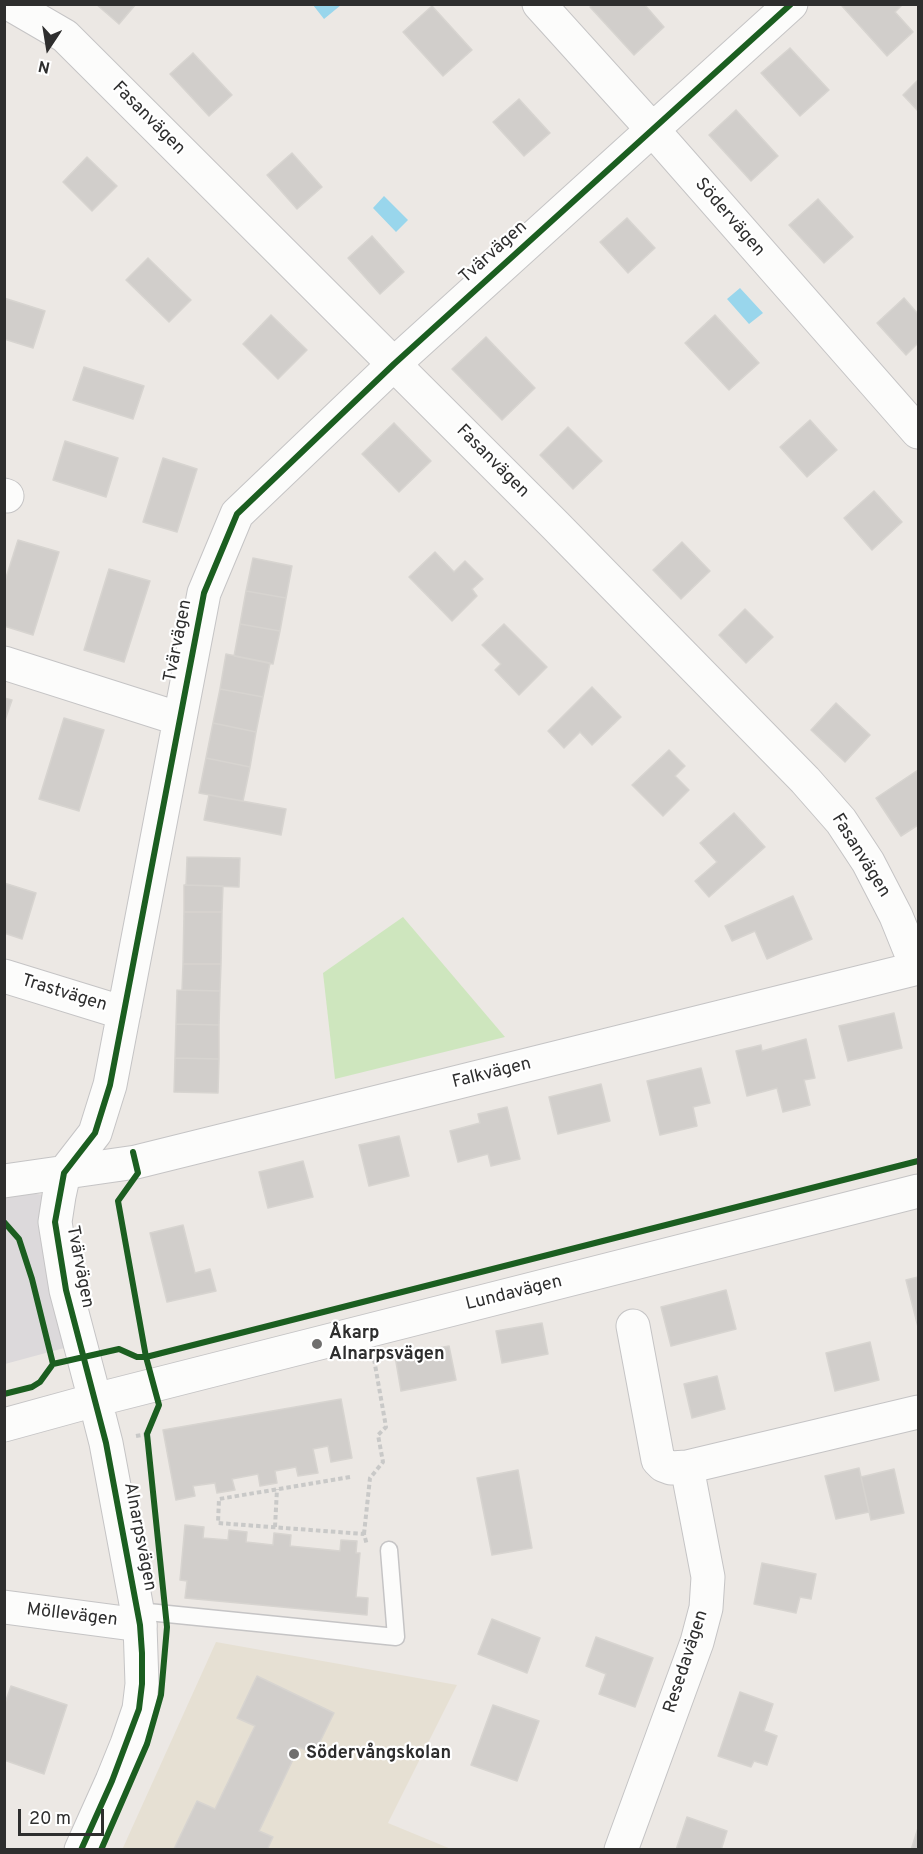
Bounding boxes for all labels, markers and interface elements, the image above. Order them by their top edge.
north arrow [18,18,78,78]
text: N [37,55,52,77]
street label: Fasanvägen [107,78,189,160]
street label: Södervägen [689,174,769,262]
street label: Tvärvägen [456,217,532,289]
street label: Fasanvägen [451,421,533,503]
street label: Tvärvägen [160,598,198,684]
street label: Fasanvägen [826,810,894,902]
street label: Trastvägen [19,971,109,1017]
street label: Falkvägen [450,1054,534,1094]
street label: Tvärvägen [60,1224,98,1310]
street label: Lundavägen [464,1272,564,1316]
place label: Åkarp Alnarpsvägen [329,1323,445,1366]
marker: Åkarp Alnarpsvägen [310,1337,324,1351]
street label: Alnarpsvägen [118,1481,160,1593]
street label: Möllevägen [25,1600,119,1632]
street label: Resedavägen [660,1608,714,1716]
place label: Södervångskolan [306,1743,451,1765]
marker: Södervångskolan [287,1747,301,1761]
scale bar [21,1797,106,1835]
text: 20 m [29,1808,71,1831]

